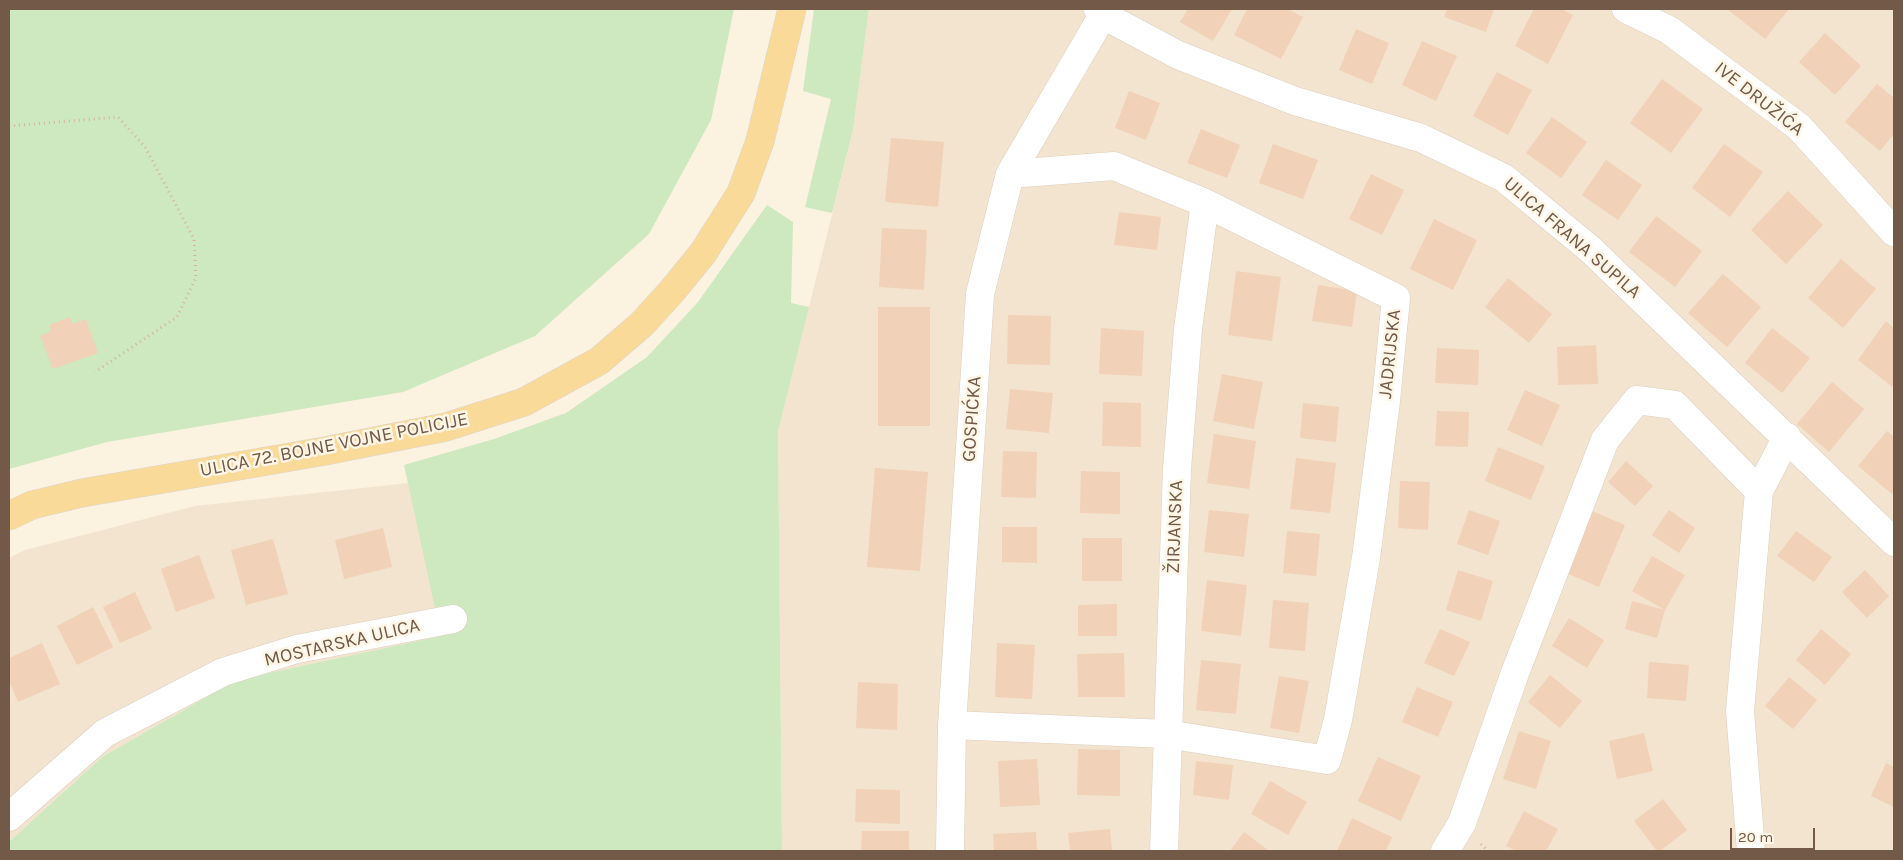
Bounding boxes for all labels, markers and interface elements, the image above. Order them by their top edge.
street label: IVE DRUŽIĆA [1710,57,1808,141]
street label: ULICA FRANA SUPILA [1499,172,1645,304]
street label: JADRIJSKA [1374,308,1406,400]
street label: GOSPIĆKA [958,375,986,463]
street label: ULICA 72. BOJNE VOJNE POLICIJE [198,408,470,482]
street label: ŽIRJANSKA [1162,480,1188,574]
street label: MOSTARSKA ULICA [262,614,422,672]
scale bar [1733,818,1818,850]
text: 20 m [1738,828,1773,846]

